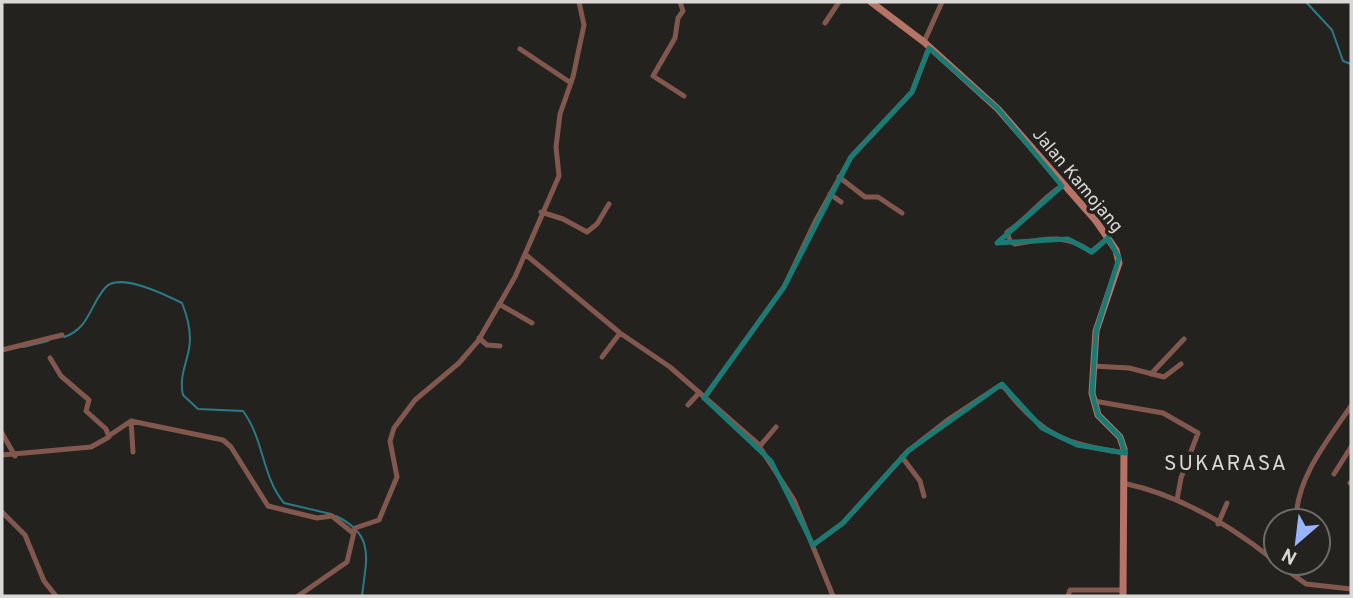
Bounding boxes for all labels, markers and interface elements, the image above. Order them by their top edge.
street label: Jalan Kamojang [1026,124,1127,238]
district label: SUKARASA [1164,451,1288,478]
north arrow [1262,507,1332,577]
text: N [1278,541,1302,569]

